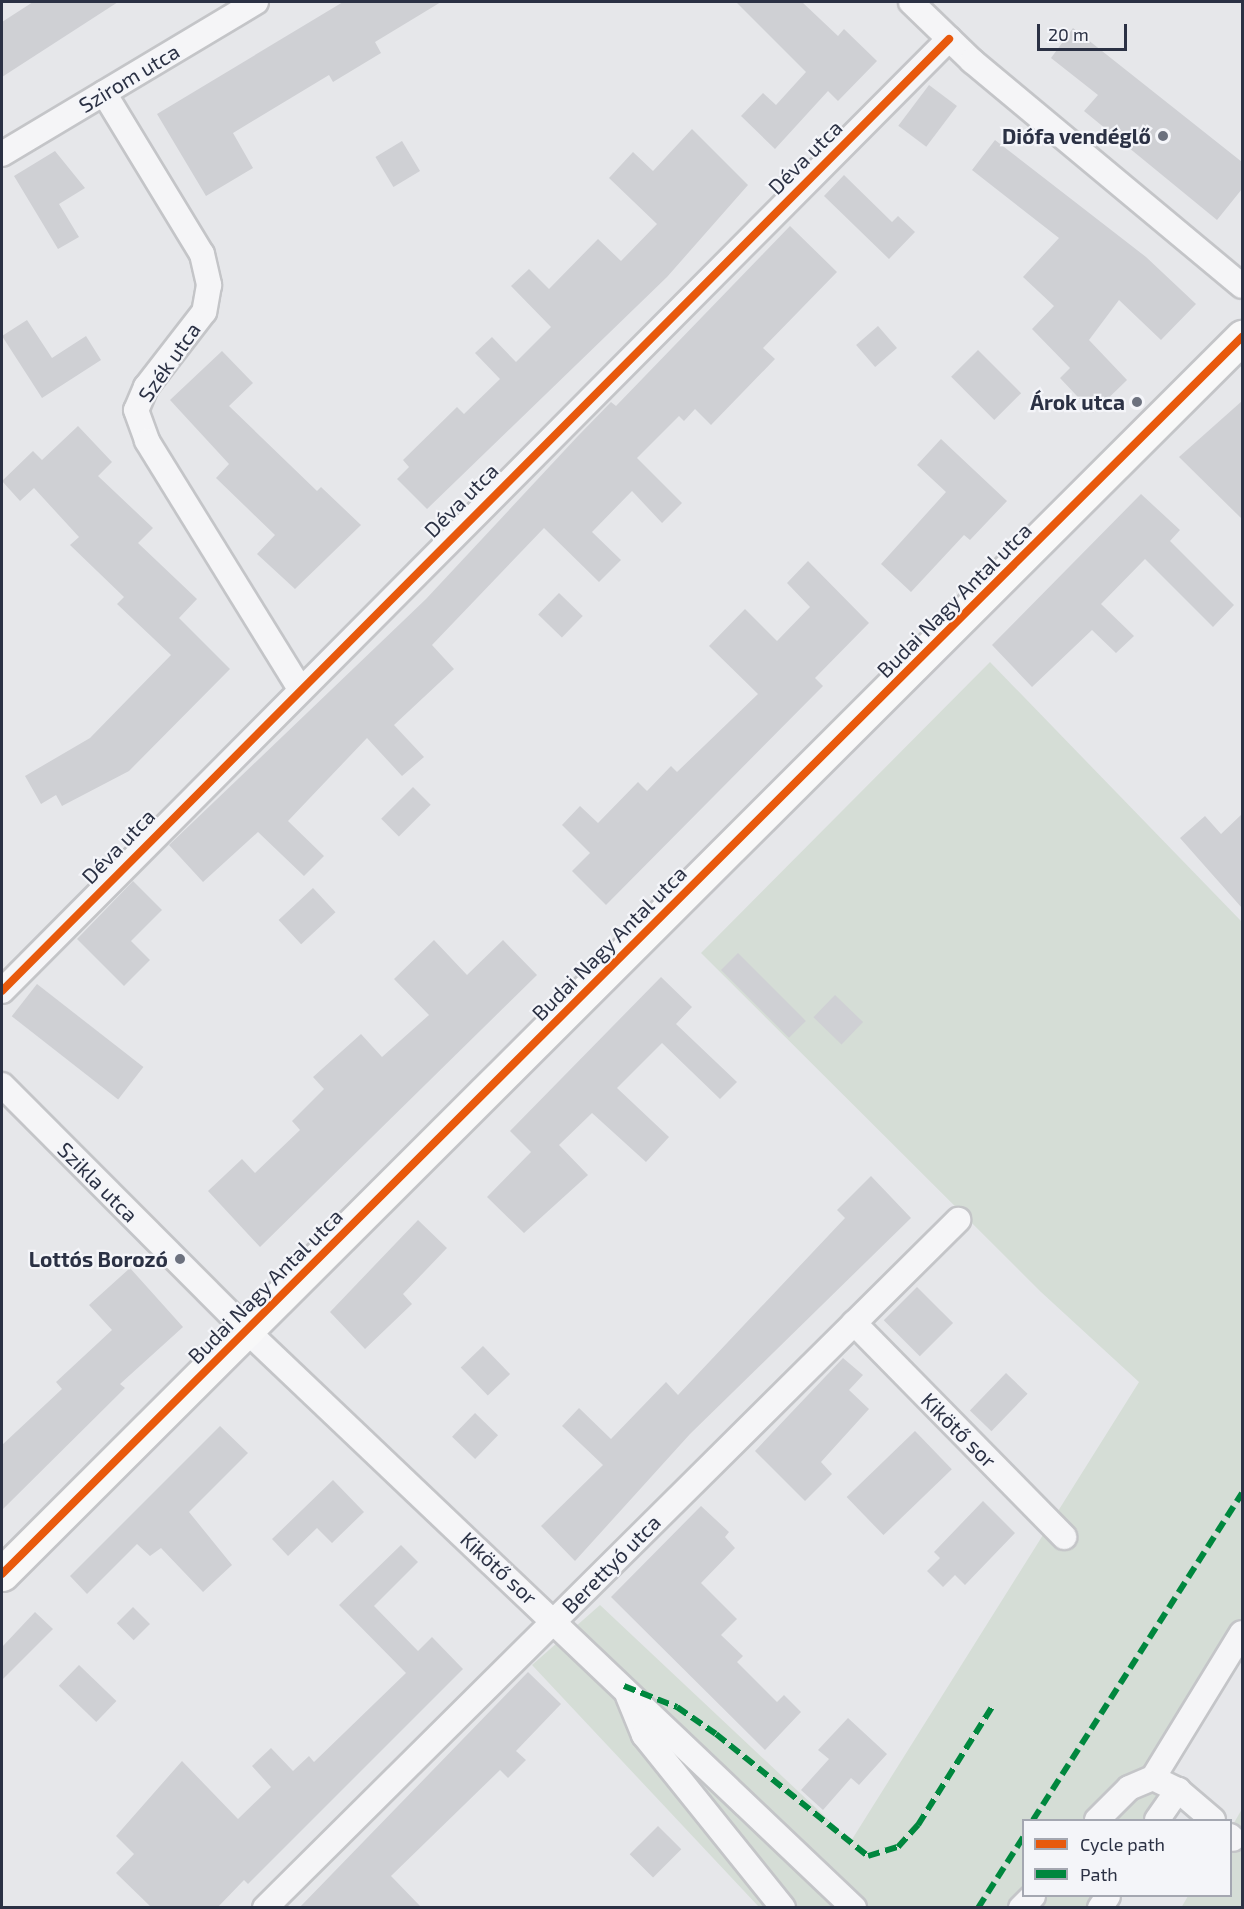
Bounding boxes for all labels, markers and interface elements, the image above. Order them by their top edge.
scale bar [1040,12,1130,50]
text: 20 m [1048,23,1089,45]
street label: Szirom utca [74,38,184,118]
street label: Déva utca [763,115,847,199]
place label: Diófa vendéglő [1002,123,1151,149]
marker: Diófa vendéglő [1156,129,1170,143]
street label: Szék utca [133,318,205,406]
place label: Árok utca [1030,389,1125,415]
marker: Árok utca [1130,395,1144,409]
street label: Déva utca [419,458,503,542]
street label: Budai Nagy Antal utca [871,517,1037,683]
street label: Déva utca [76,803,160,889]
street label: Budai Nagy Antal utca [526,860,692,1026]
street label: Szikla utca [53,1137,143,1227]
street label: Budai Nagy Antal utca [182,1203,348,1369]
place label: Lottós Borozó [29,1246,168,1272]
marker: Lottós Borozó [173,1252,187,1266]
street label: Kikötő sor [916,1387,1002,1473]
street label: Berettyó utca [556,1509,666,1619]
street label: Kikötő sor [455,1526,543,1610]
legend [1022,1819,1232,1897]
text: Cycle path [1080,1833,1165,1855]
text: Path [1080,1863,1118,1885]

